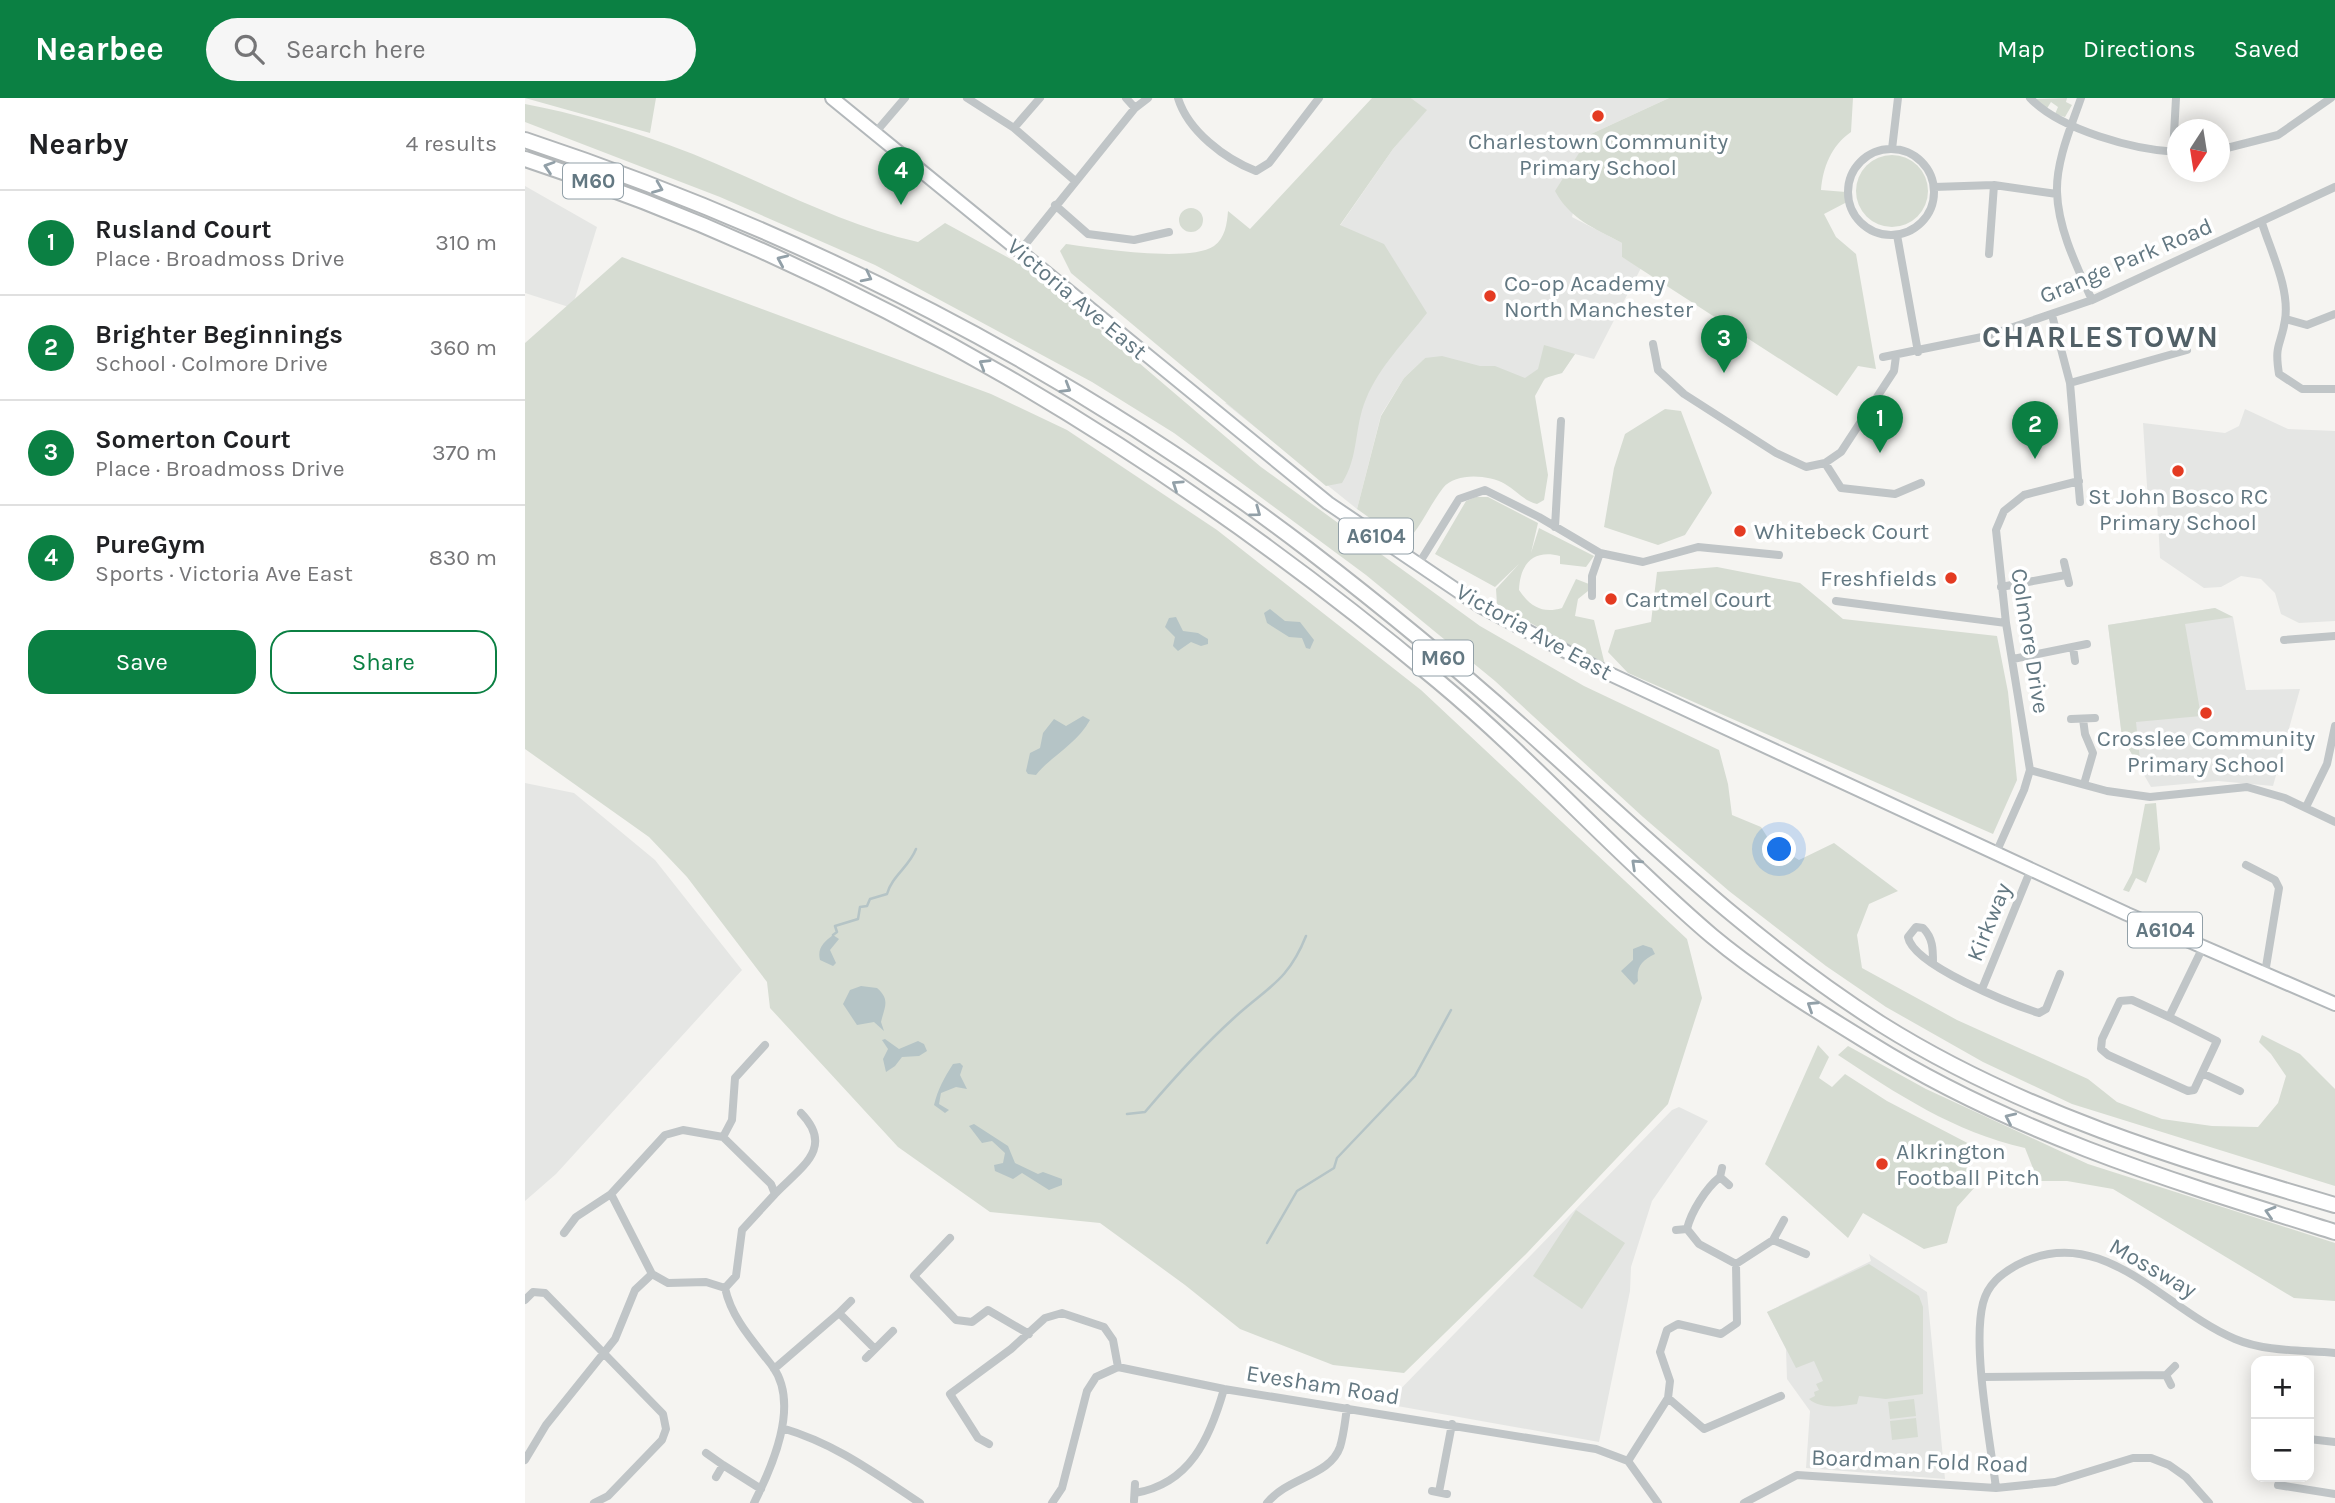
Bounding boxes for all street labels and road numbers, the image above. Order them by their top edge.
road number: M60 [563,164,623,198]
street label: Grange Park Road [2036,212,2216,310]
street label: Victoria Ave East [1002,233,1153,365]
road number: A6104 [1339,518,1413,554]
street label: Colmore Drive [2005,567,2055,715]
street label: Victoria Ave East [1451,578,1617,686]
road number: M60 [1413,640,1473,676]
street label: Kirkway [1961,879,2017,965]
road number: A6104 [2128,912,2202,948]
street label: Mossway [2105,1232,2202,1304]
street label: Evesham Road [1244,1360,1402,1410]
street label: Boardman Fold Road [1811,1444,2029,1478]

